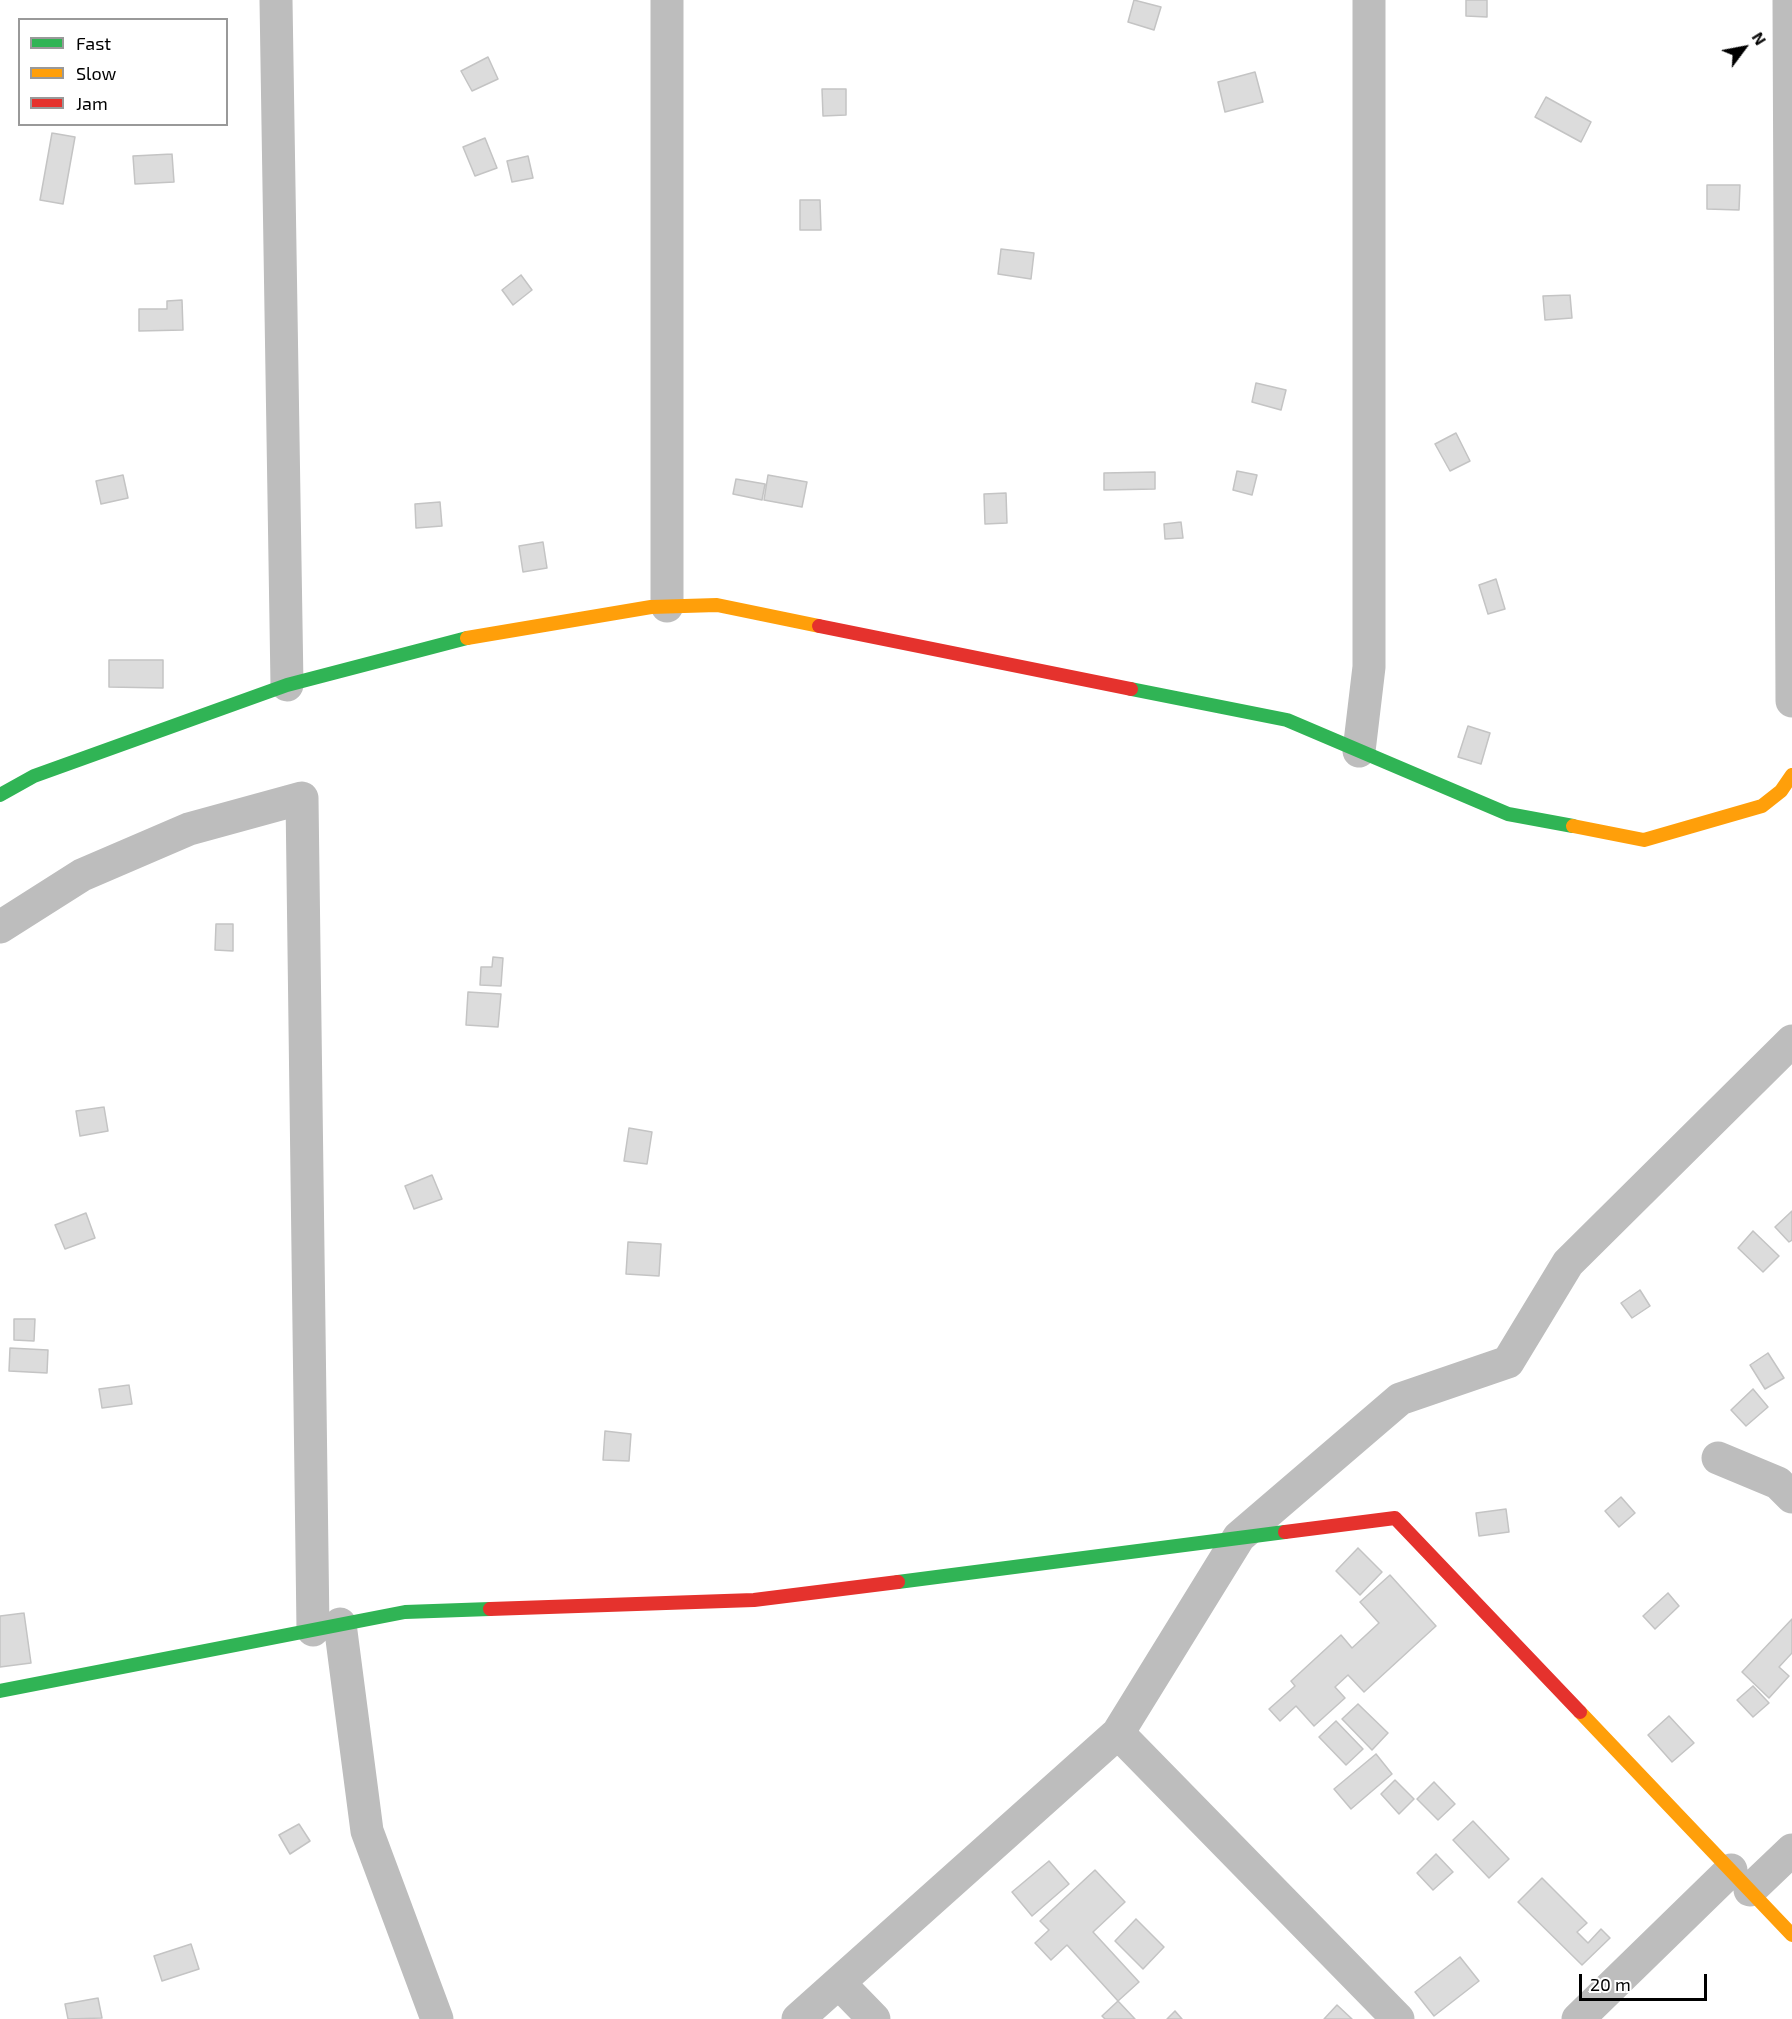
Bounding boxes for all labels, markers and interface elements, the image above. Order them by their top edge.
legend [18,18,228,126]
north arrow [1714,18,1774,78]
text: N [1749,28,1771,48]
text: Fast [76,32,111,54]
text: Slow [76,62,116,84]
text: Jam [76,92,108,114]
scale bar [1582,1962,1710,2000]
text: 20 m [1590,1973,1631,1995]

